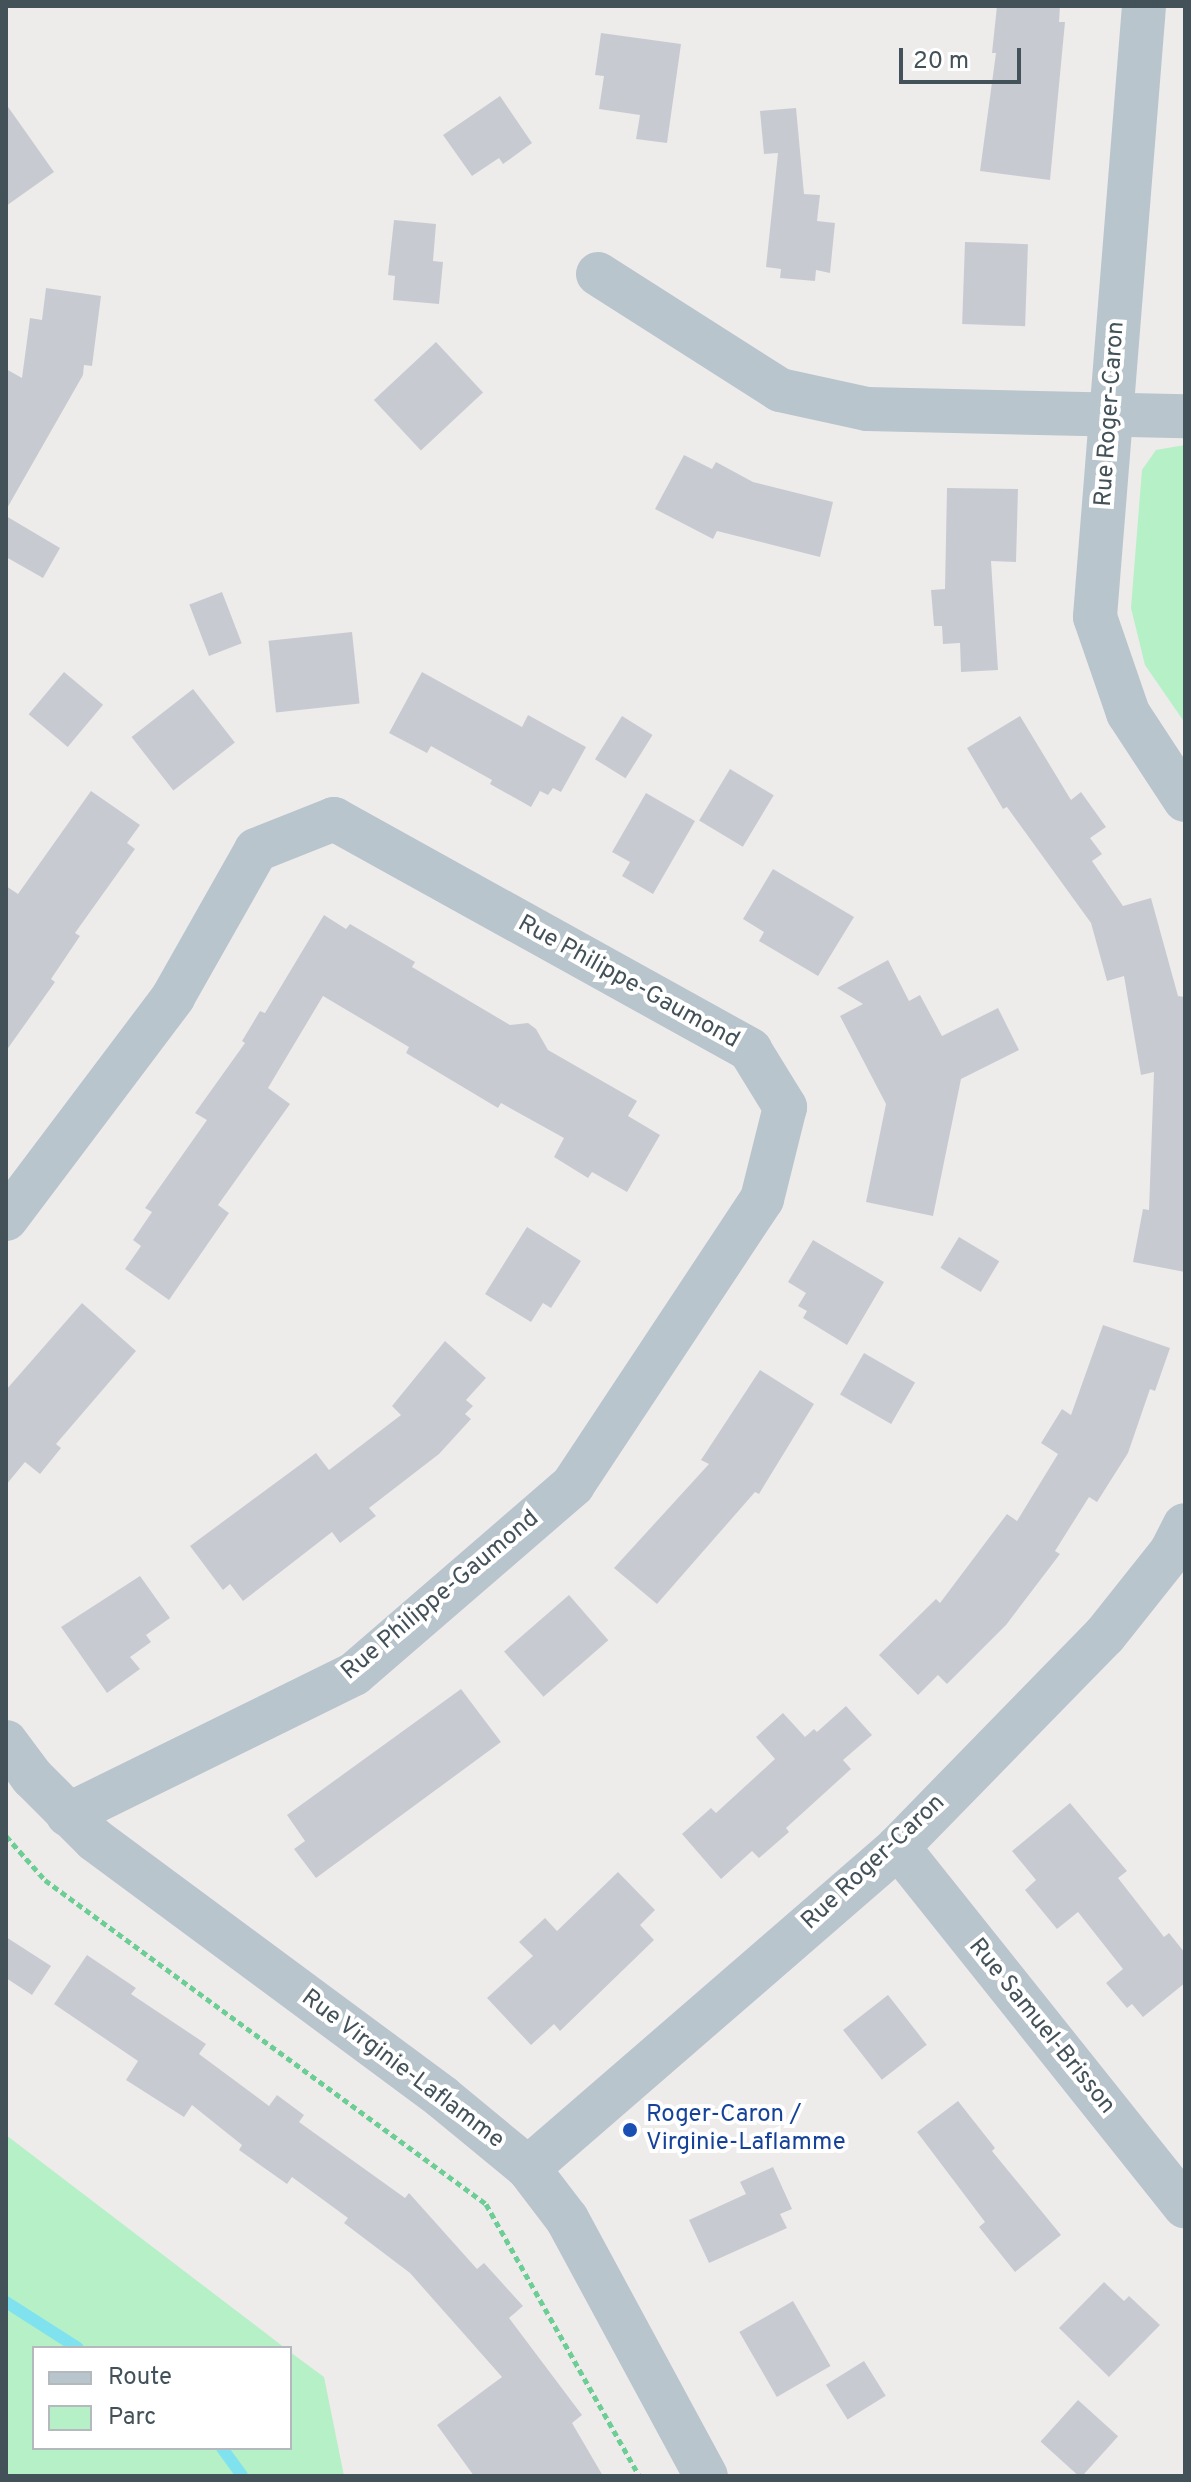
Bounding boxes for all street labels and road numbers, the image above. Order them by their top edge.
street label: Rue Roger-Caron [1090,320,1132,508]
street label: Rue Philippe-Gaumond [512,910,744,1056]
street label: Rue Philippe-Gaumond [336,1505,546,1687]
street label: Rue Roger-Caron [796,1789,952,1937]
street label: Rue Samuel-Brisson [961,1934,1121,2120]
street label: Rue Virginie-Laflamme [295,1984,509,2156]

